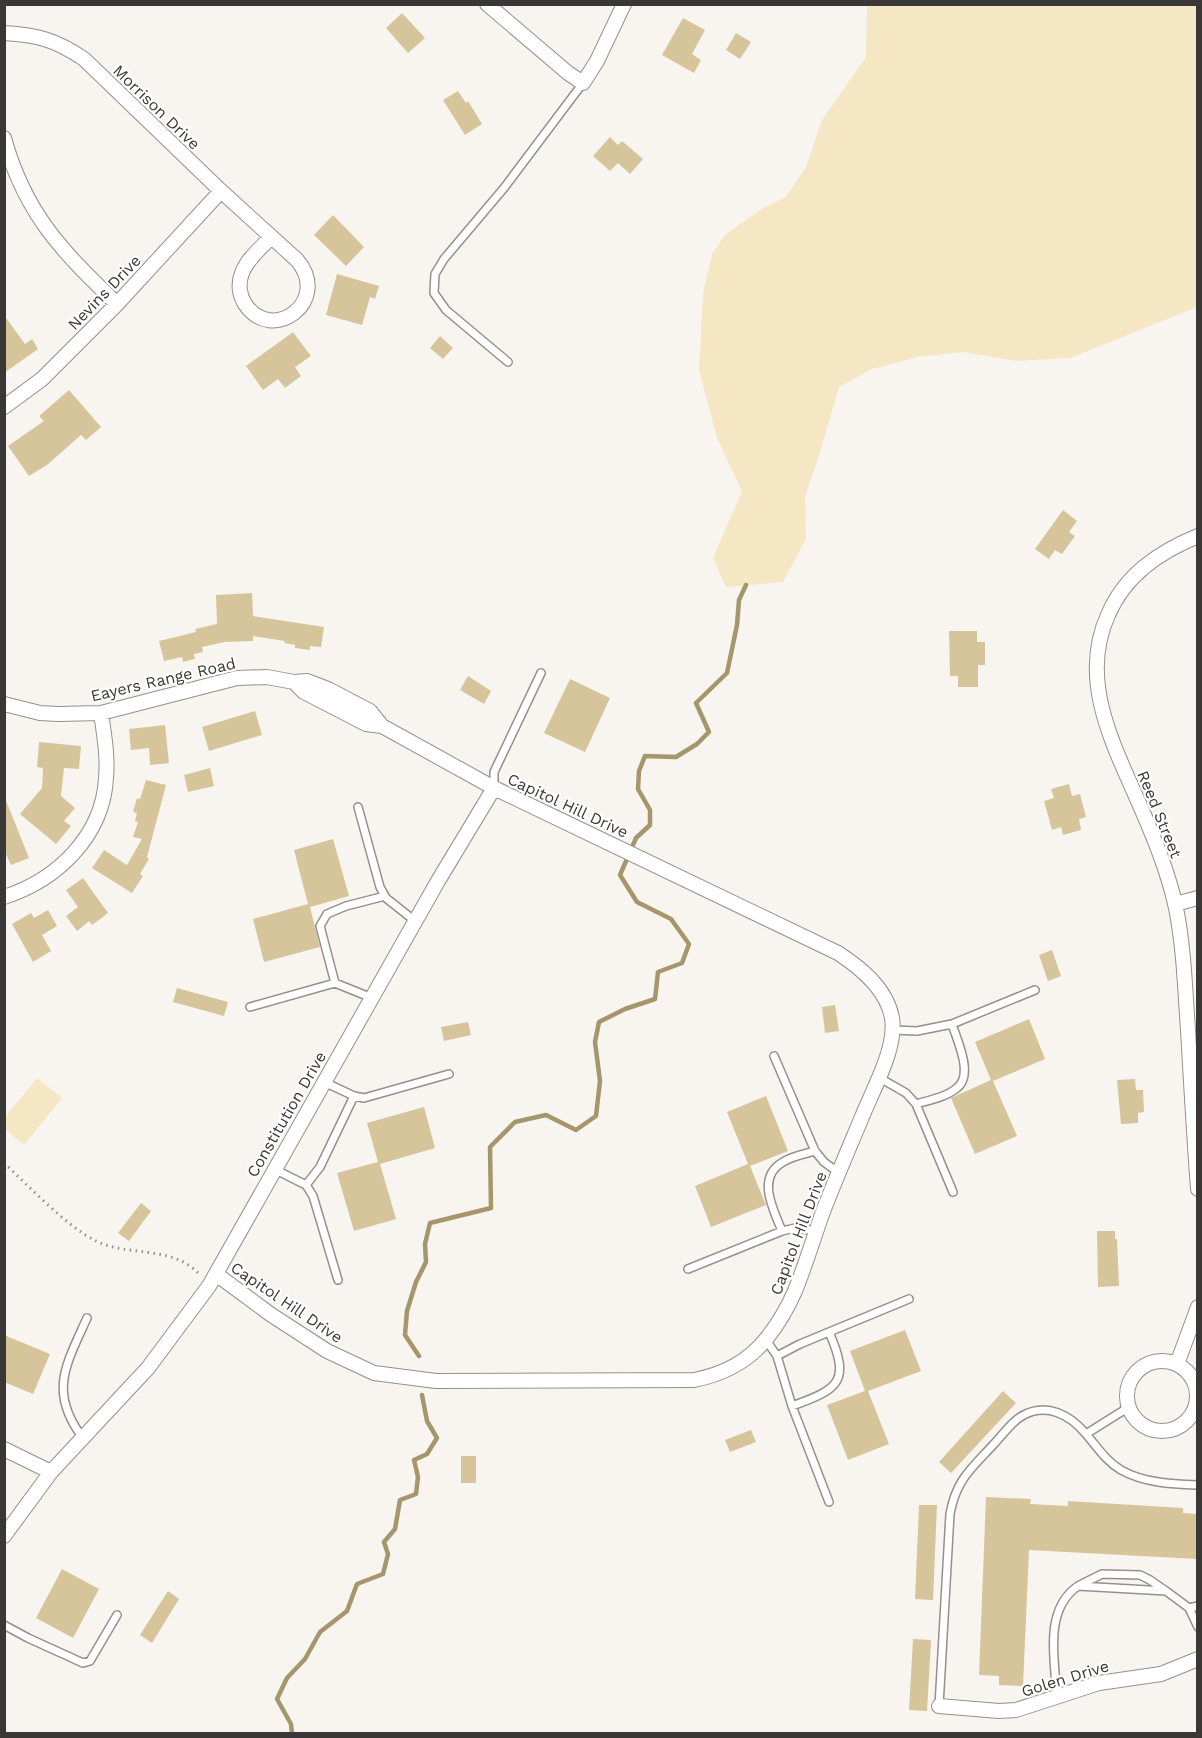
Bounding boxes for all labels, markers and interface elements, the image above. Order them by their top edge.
street label: Morrison Drive [109,61,204,154]
street label: Nevins Drive [64,251,145,334]
street label: Eayers Range Road [89,654,237,705]
street label: Reed Street [1133,768,1186,861]
street label: Capitol Hill Drive [504,769,631,842]
street label: Constitution Drive [243,1048,330,1181]
street label: Capitol Hill Drive [766,1169,831,1298]
street label: Capitol Hill Drive [227,1258,346,1347]
street label: Golen Drive [1019,1656,1111,1701]

